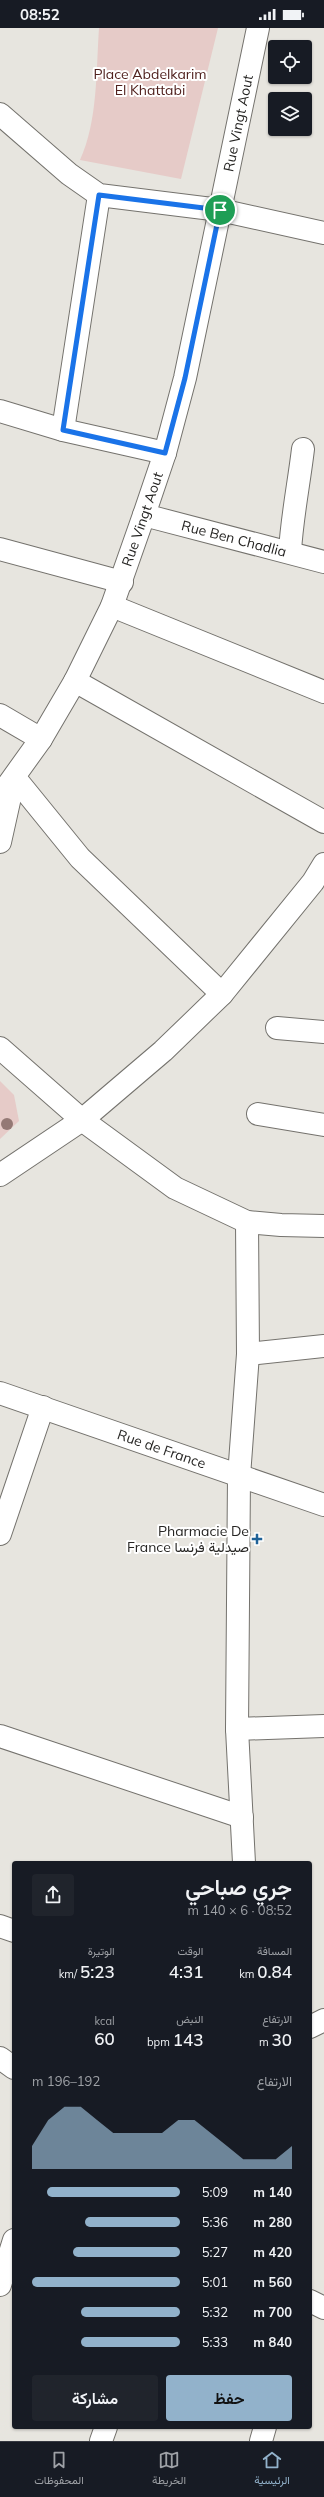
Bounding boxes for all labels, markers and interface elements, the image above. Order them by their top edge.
text: 08:52 [20,5,60,24]
map controls [268,40,312,136]
button: locate [268,40,312,84]
park label: Place Abdelkarim El Khattabi [93,65,207,99]
street label: Rue Vingt Aout [219,73,257,173]
button: layers [268,92,312,136]
pin [203,193,237,227]
icon: arrive [209,199,231,221]
street label: Rue Vingt Aout [118,470,167,569]
street label: Rue Ben Chadlia [180,516,288,561]
street label: Rue de France [115,1425,208,1472]
place label: Pharmacie De France صيدلية فرنسا [127,1522,249,1556]
marker: Pharmacie De France صيدلية فرنسا [252,1534,262,1544]
text: جري صباحي [185,1873,292,1901]
button: share [32,1874,74,1916]
text: 08:52 · 6 × 140 m [187,1902,292,1918]
text: الوتيرة [88,1944,115,1958]
text: الوقت [177,1944,203,1958]
text: المسافة [257,1944,292,1958]
text: 5:23 [80,1961,115,1982]
text: 4:31 [169,1961,203,1982]
text: 0.84 [257,1961,292,1982]
text: /km [59,1967,80,1981]
text: km [239,1967,257,1981]
text: النبض [176,2012,203,2026]
text: الارتفاع [262,2012,292,2026]
text: kcal [95,2014,115,2028]
text: 60 [94,2028,115,2049]
text: 143 [173,2029,203,2050]
text: 30 [272,2029,292,2050]
text: bpm [147,2035,173,2049]
text: m [259,2035,272,2049]
text: 192–196 m [32,2073,100,2089]
text: الارتفاع [257,2073,292,2089]
text: 5:09 [202,2184,228,2200]
text: 140 m [253,2184,292,2200]
text: 5:36 [202,2214,228,2230]
text: 280 m [253,2214,292,2230]
text: 5:27 [202,2244,228,2260]
text: 420 m [253,2244,292,2260]
text: 5:01 [202,2274,228,2290]
text: 560 m [253,2274,292,2290]
text: 5:32 [202,2304,228,2320]
text: 700 m [253,2304,292,2320]
text: 5:33 [202,2334,228,2350]
text: 840 m [253,2334,292,2350]
button: مشاركة [32,2375,158,2421]
button: حفظ [166,2375,292,2421]
tab: المحفوظات [34,2449,84,2490]
tab: الخريطة [152,2449,186,2490]
tab: الرئيسية [254,2449,290,2490]

